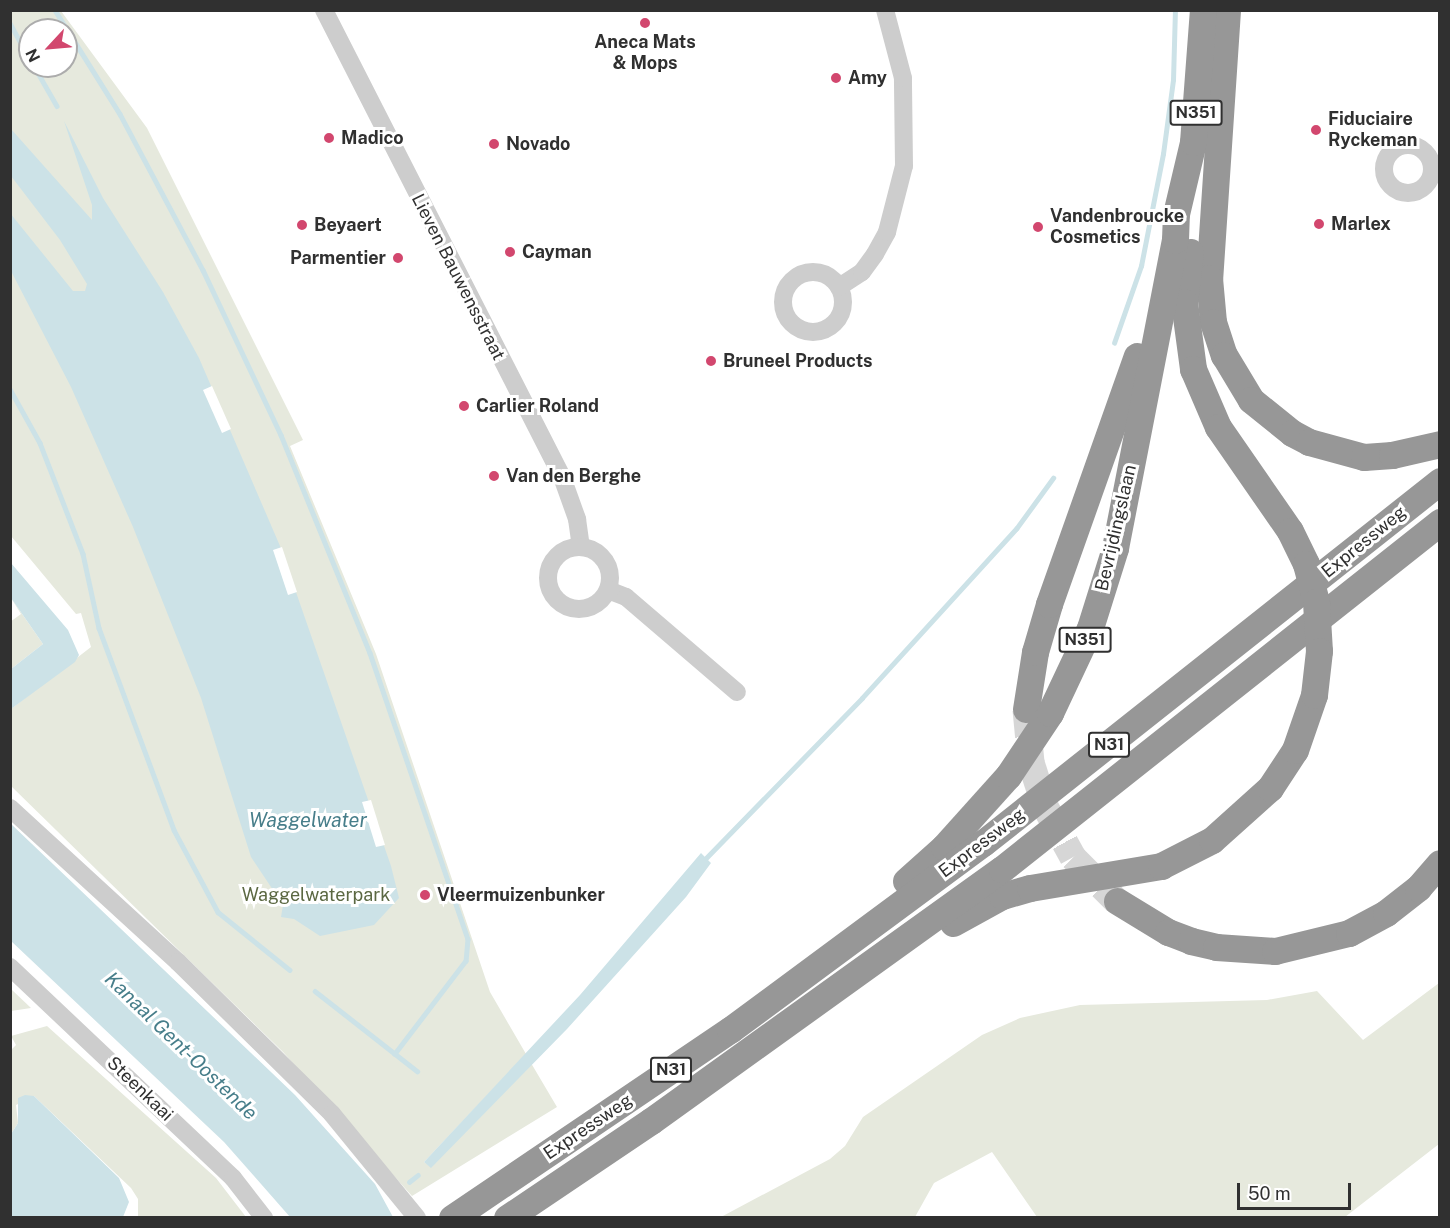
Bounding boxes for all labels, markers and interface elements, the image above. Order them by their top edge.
marker: Aneca Mats & Mops [638,16,652,30]
north arrow [18,18,78,78]
place label: Aneca Mats & Mops [594,32,696,74]
text: N [22,45,44,65]
place label: Amy [848,67,887,89]
marker: Amy [829,71,843,85]
road number: N351 [1169,100,1223,126]
place label: Fiduciaire Ryckeman [1328,109,1417,152]
marker: Fiduciaire Ryckeman [1309,123,1323,137]
place label: Madico [341,127,404,149]
marker: Madico [322,131,336,145]
place label: Novado [506,133,570,155]
marker: Novado [487,137,501,151]
street label: Lieven Bauwensstraat [407,190,509,364]
place label: Vandenbroucke Cosmetics [1050,206,1184,248]
place label: Marlex [1331,213,1391,235]
place label: Beyaert [314,214,382,236]
marker: Marlex [1312,217,1326,231]
marker: Beyaert [295,218,309,232]
marker: Vandenbroucke Cosmetics [1031,220,1045,234]
place label: Cayman [522,241,592,263]
marker: Cayman [503,245,517,259]
place label: Parmentier [290,247,386,269]
marker: Parmentier [391,251,405,265]
place label: Bruneel Products [723,350,873,372]
marker: Bruneel Products [704,354,718,368]
place label: Carlier Roland [476,395,599,417]
marker: Carlier Roland [457,399,471,413]
street label: Bevrijdingslaan [1091,463,1141,593]
place label: Van den Berghe [506,465,641,487]
marker: Van den Berghe [487,469,501,483]
street label: Expressweg [1317,501,1411,583]
road number: N351 [1058,627,1112,653]
road number: N31 [1088,732,1130,758]
street label: Expressweg [935,804,1029,882]
water label: Waggelwater [249,808,367,832]
park label: Waggelwaterpark [242,884,390,906]
place label: Vleermuizenbunker [437,884,605,906]
marker: Vleermuizenbunker [418,888,432,902]
water label: Kanaal Gent-Oostende [100,967,262,1125]
street label: Steenkaai [102,1052,178,1126]
road number: N31 [650,1057,692,1083]
street label: Expressweg [540,1089,636,1165]
scale bar [1240,1171,1354,1209]
text: 50 m [1248,1183,1291,1204]

